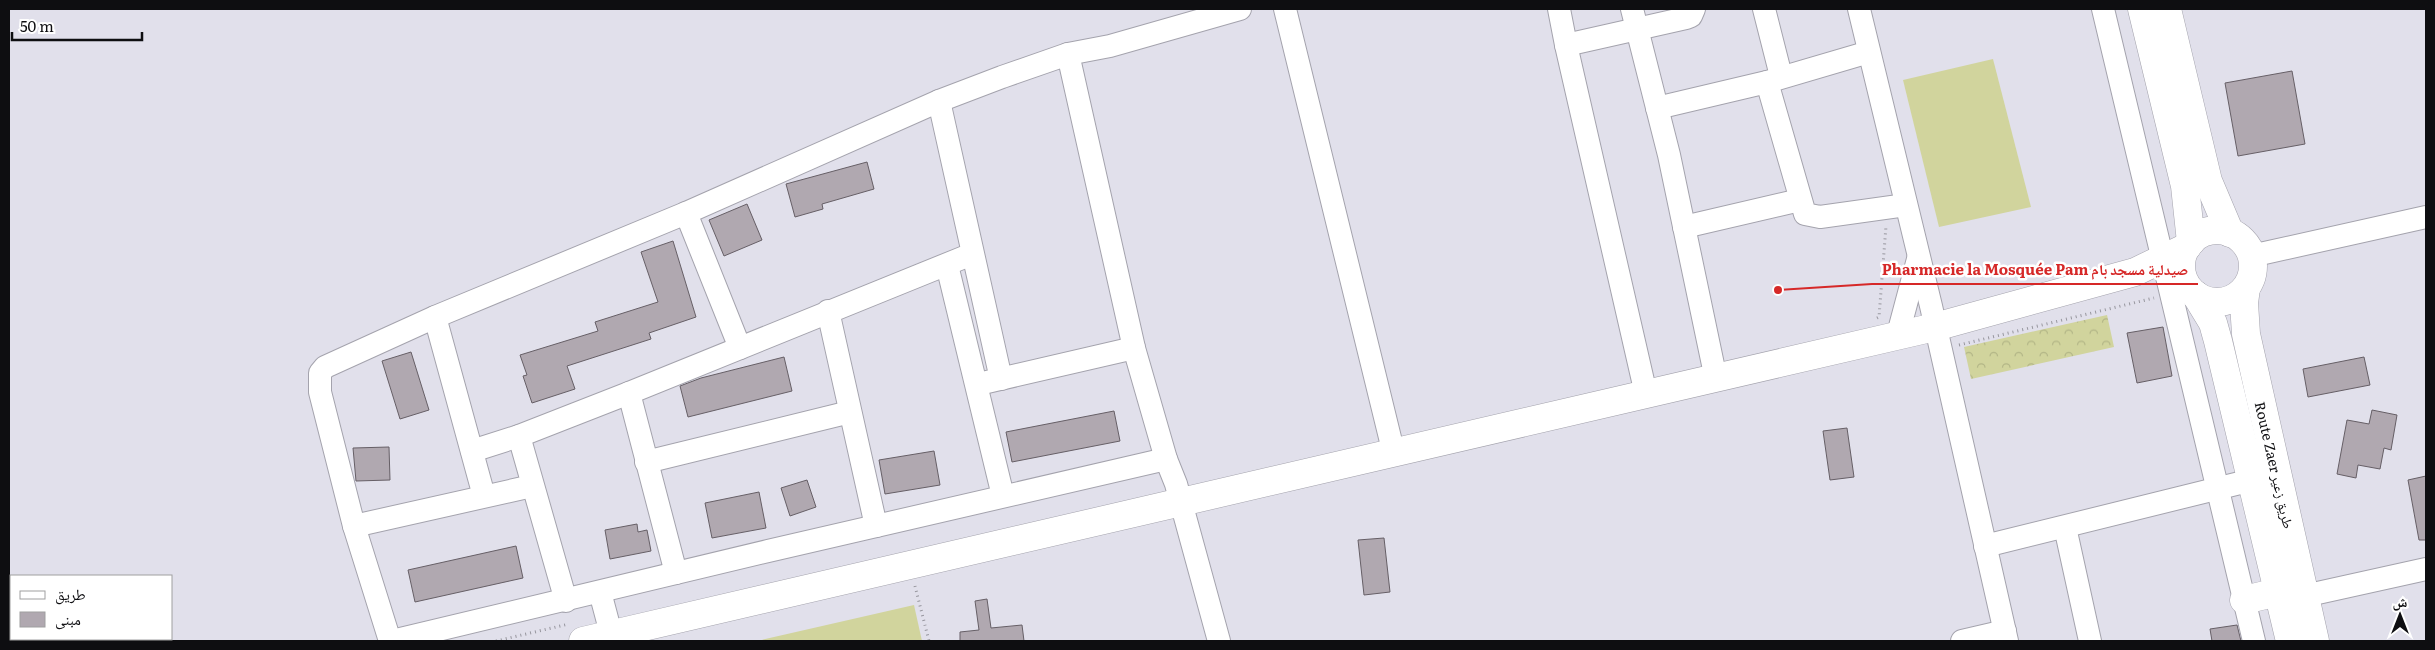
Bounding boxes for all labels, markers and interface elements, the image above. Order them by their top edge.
scale bar [12,10,142,42]
text: 50 m [20,14,54,37]
callout: Pharmacie la Mosquée Pam صيدلية مسجد بام [1872,254,2198,284]
text: Pharmacie la Mosquée Pam صيدلية مسجد بام [1882,257,2188,280]
street label: Route Zaer طريق زعير [2250,399,2299,531]
legend [10,575,172,640]
text: طريق [55,582,86,605]
north arrow [2375,590,2425,640]
text: ش [2393,591,2408,611]
text: مبنى [55,607,81,630]

